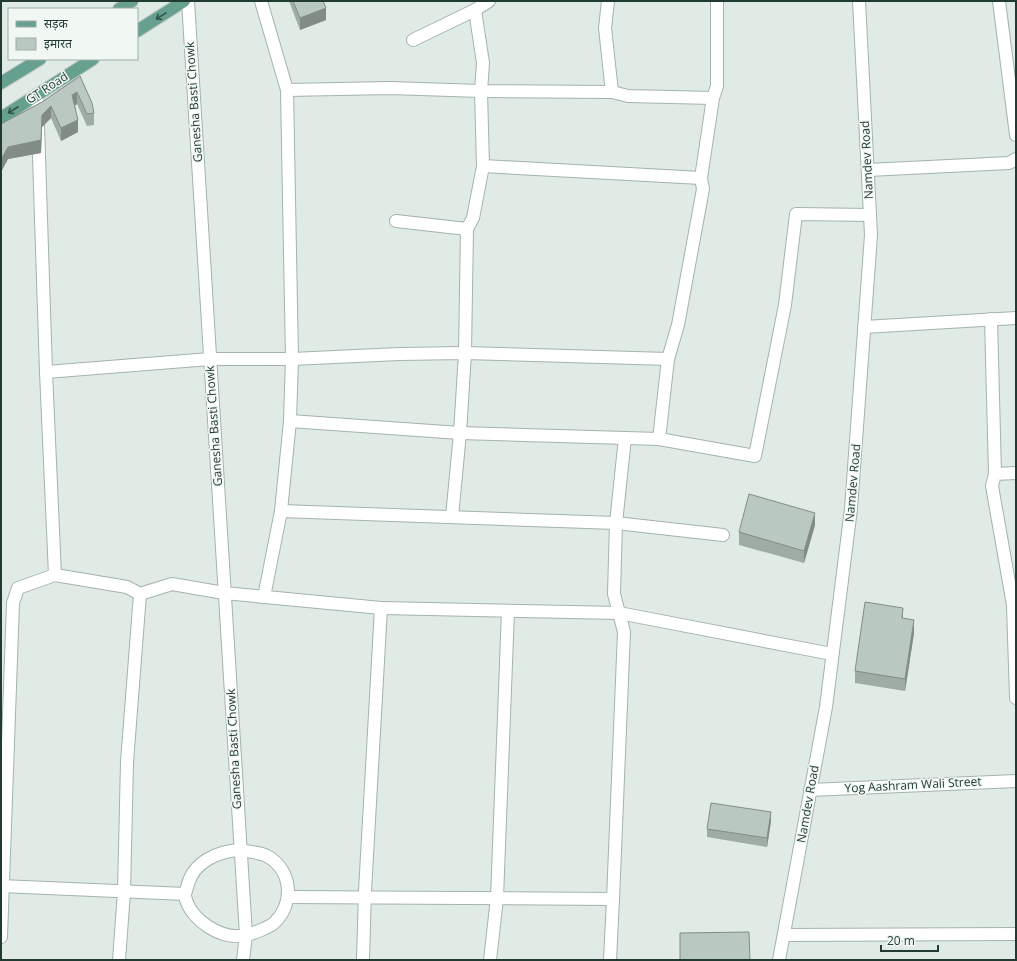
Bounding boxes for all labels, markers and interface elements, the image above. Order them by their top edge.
legend [8,8,138,60]
one-way arrow [156,12,167,20]
text: सड़क [44,15,69,32]
text: इमारत [44,35,73,52]
street label: Ganesha Basti Chowk [181,41,206,163]
street label: GT Road [22,68,71,108]
one-way arrow [8,106,19,114]
street label: Namdev Road [856,120,877,200]
street label: Ganesha Basti Chowk [201,365,226,487]
street label: Namdev Road [841,443,864,523]
street label: Ganesha Basti Chowk [222,688,245,810]
street label: Namdev Road [792,764,823,844]
street label: Yog Aashram Wali Street [844,772,982,797]
scale bar [881,927,938,953]
text: 20 m [887,932,915,949]

